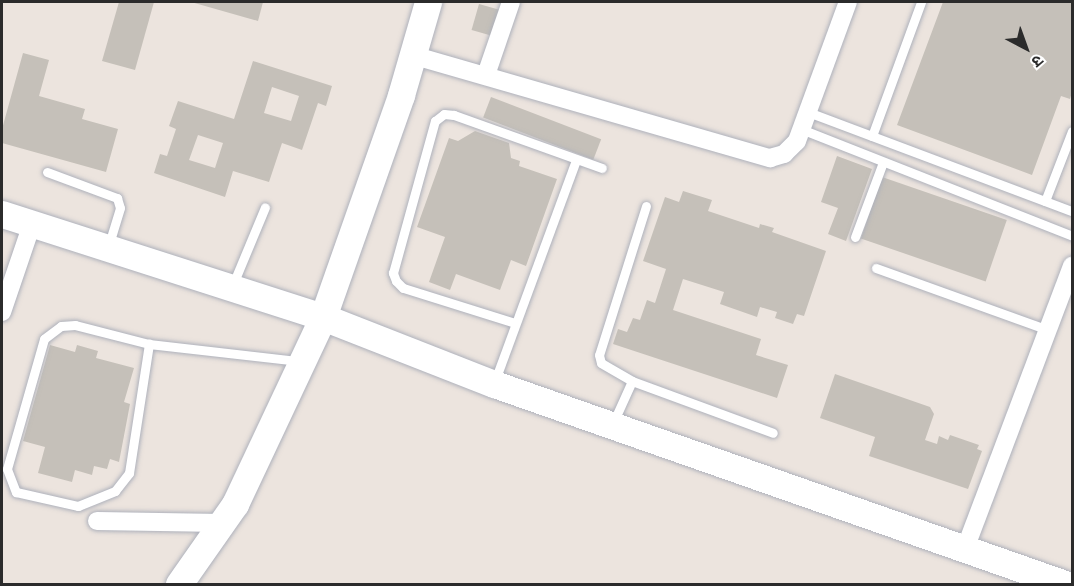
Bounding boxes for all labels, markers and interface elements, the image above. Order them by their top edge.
north arrow [996,18,1056,78]
text: उ [1027,50,1049,73]

